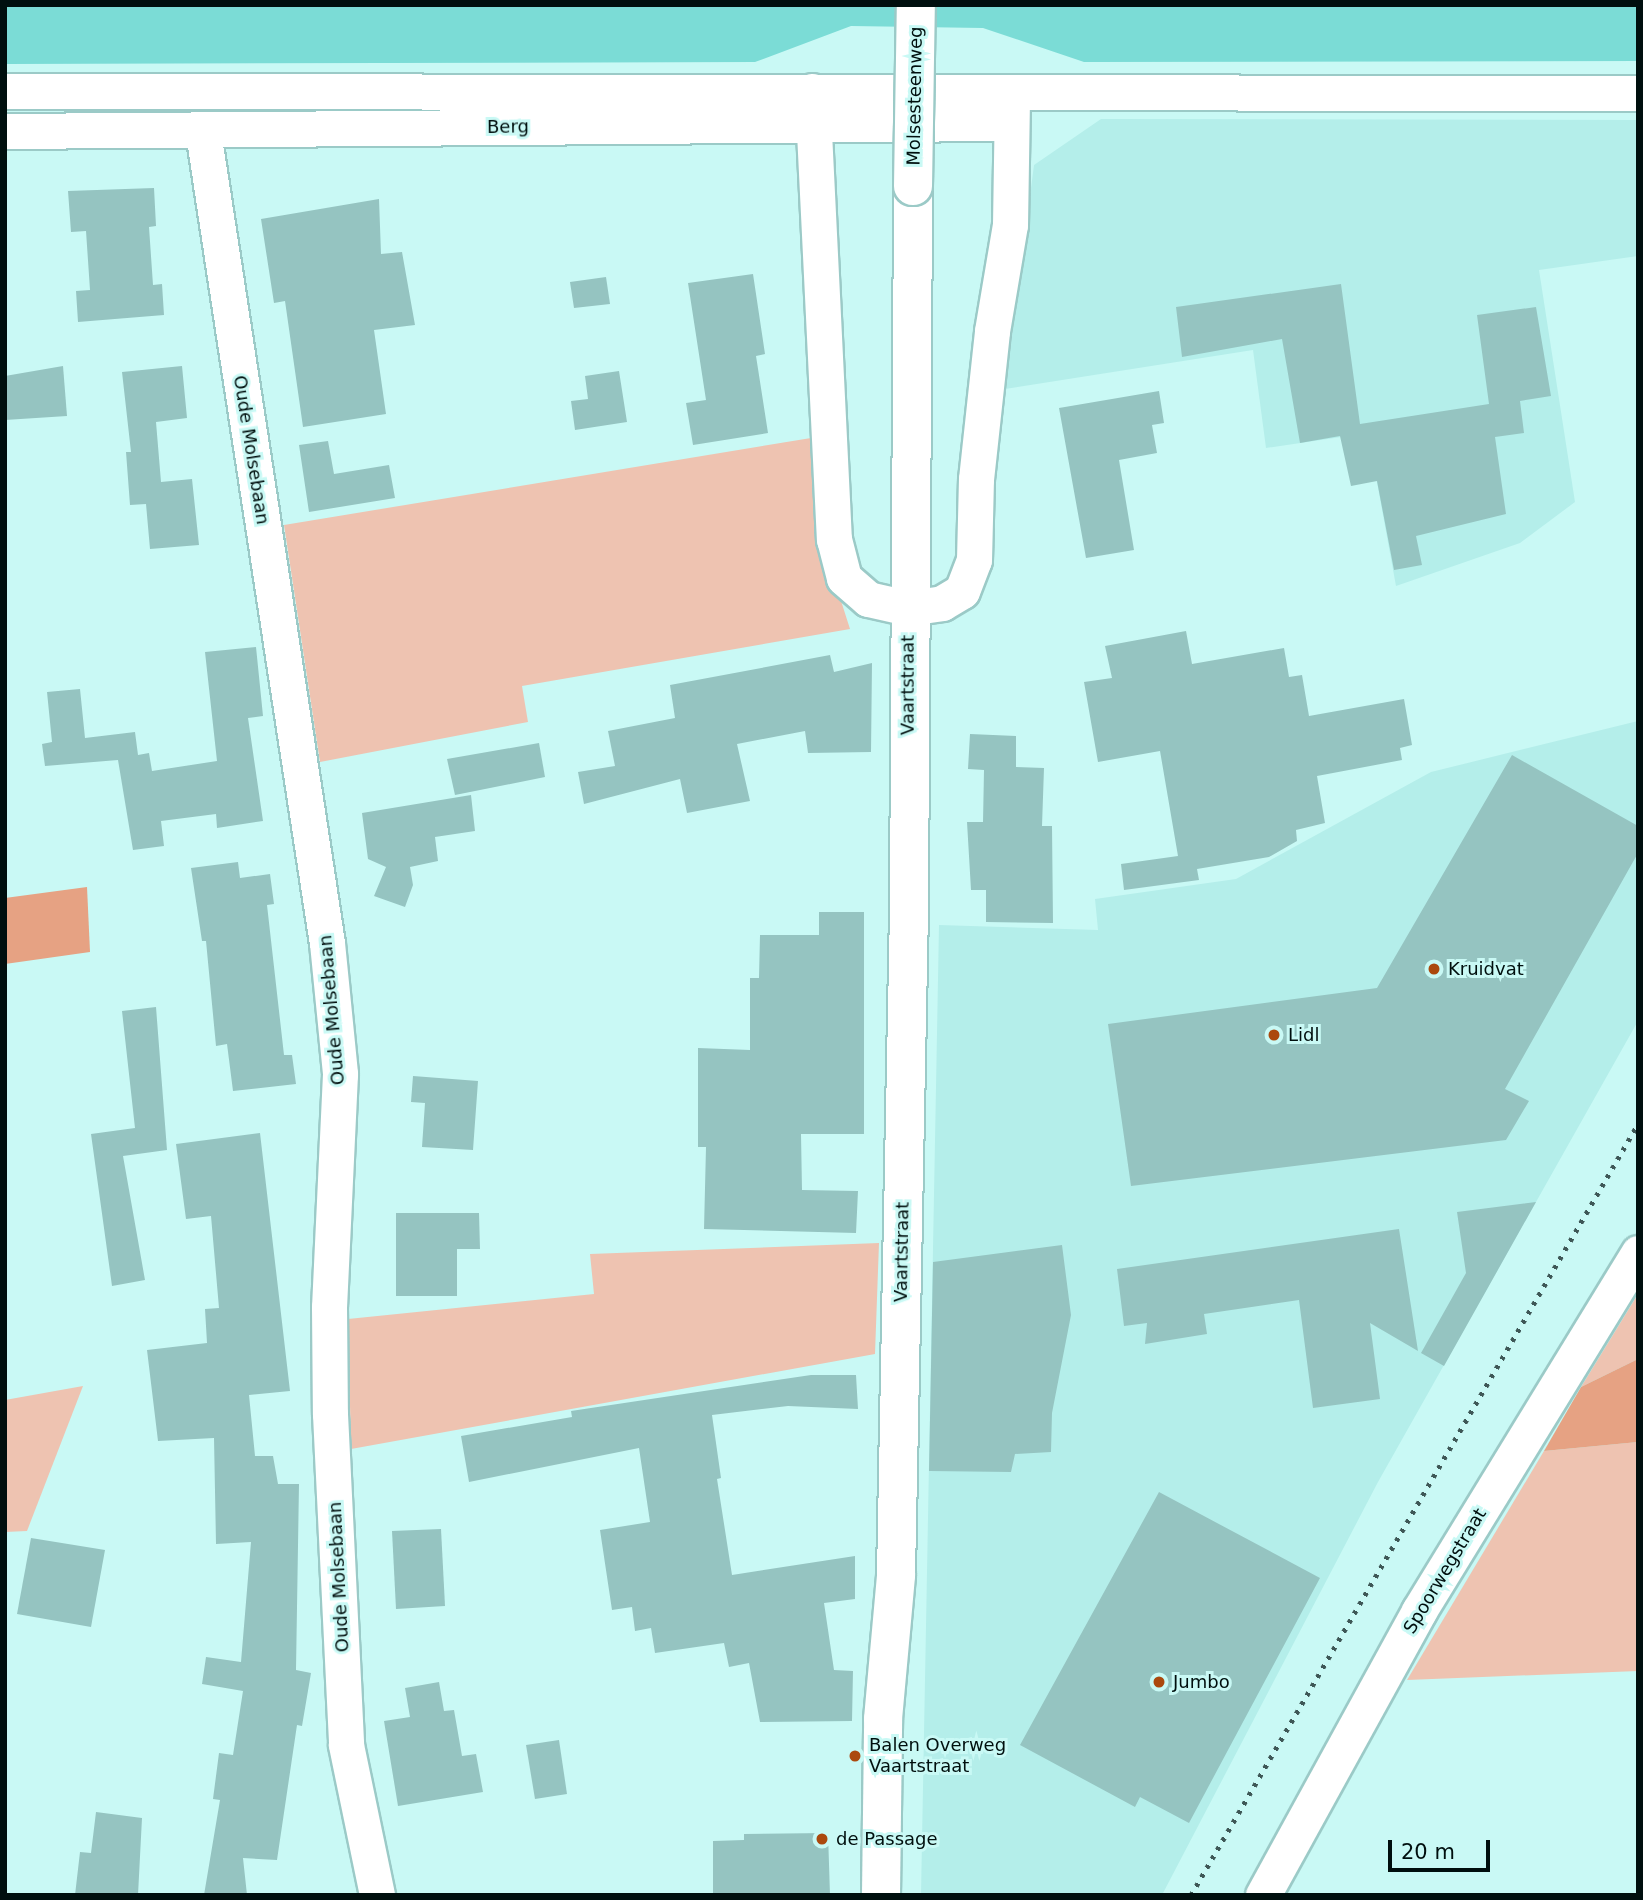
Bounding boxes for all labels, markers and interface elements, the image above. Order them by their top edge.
street label: Molsesteenweg [903,26,927,166]
street label: Berg [487,116,529,138]
street label: Oude Molsebaan [229,374,273,526]
street label: Vaartstraat [897,635,919,735]
street label: Oude Molsebaan [315,934,349,1086]
place label: Kruidvat [1448,958,1524,980]
marker: Kruidvat [1426,961,1442,977]
place label: Lidl [1288,1024,1319,1046]
marker: Lidl [1266,1027,1282,1043]
street label: Vaartstraat [890,1202,914,1302]
street label: Oude Molsebaan [324,1501,354,1653]
street label: Spoorwegstraat [1399,1504,1491,1638]
place label: Jumbo [1173,1671,1230,1693]
marker: Jumbo [1151,1674,1167,1690]
place label: Balen Overweg Vaartstraat [869,1735,1006,1778]
marker: Balen Overweg Vaartstraat [847,1748,863,1764]
scale bar [1391,1826,1492,1870]
place label: de Passage [836,1828,938,1850]
marker: de Passage [814,1831,830,1847]
text: 20 m [1401,1840,1455,1864]

